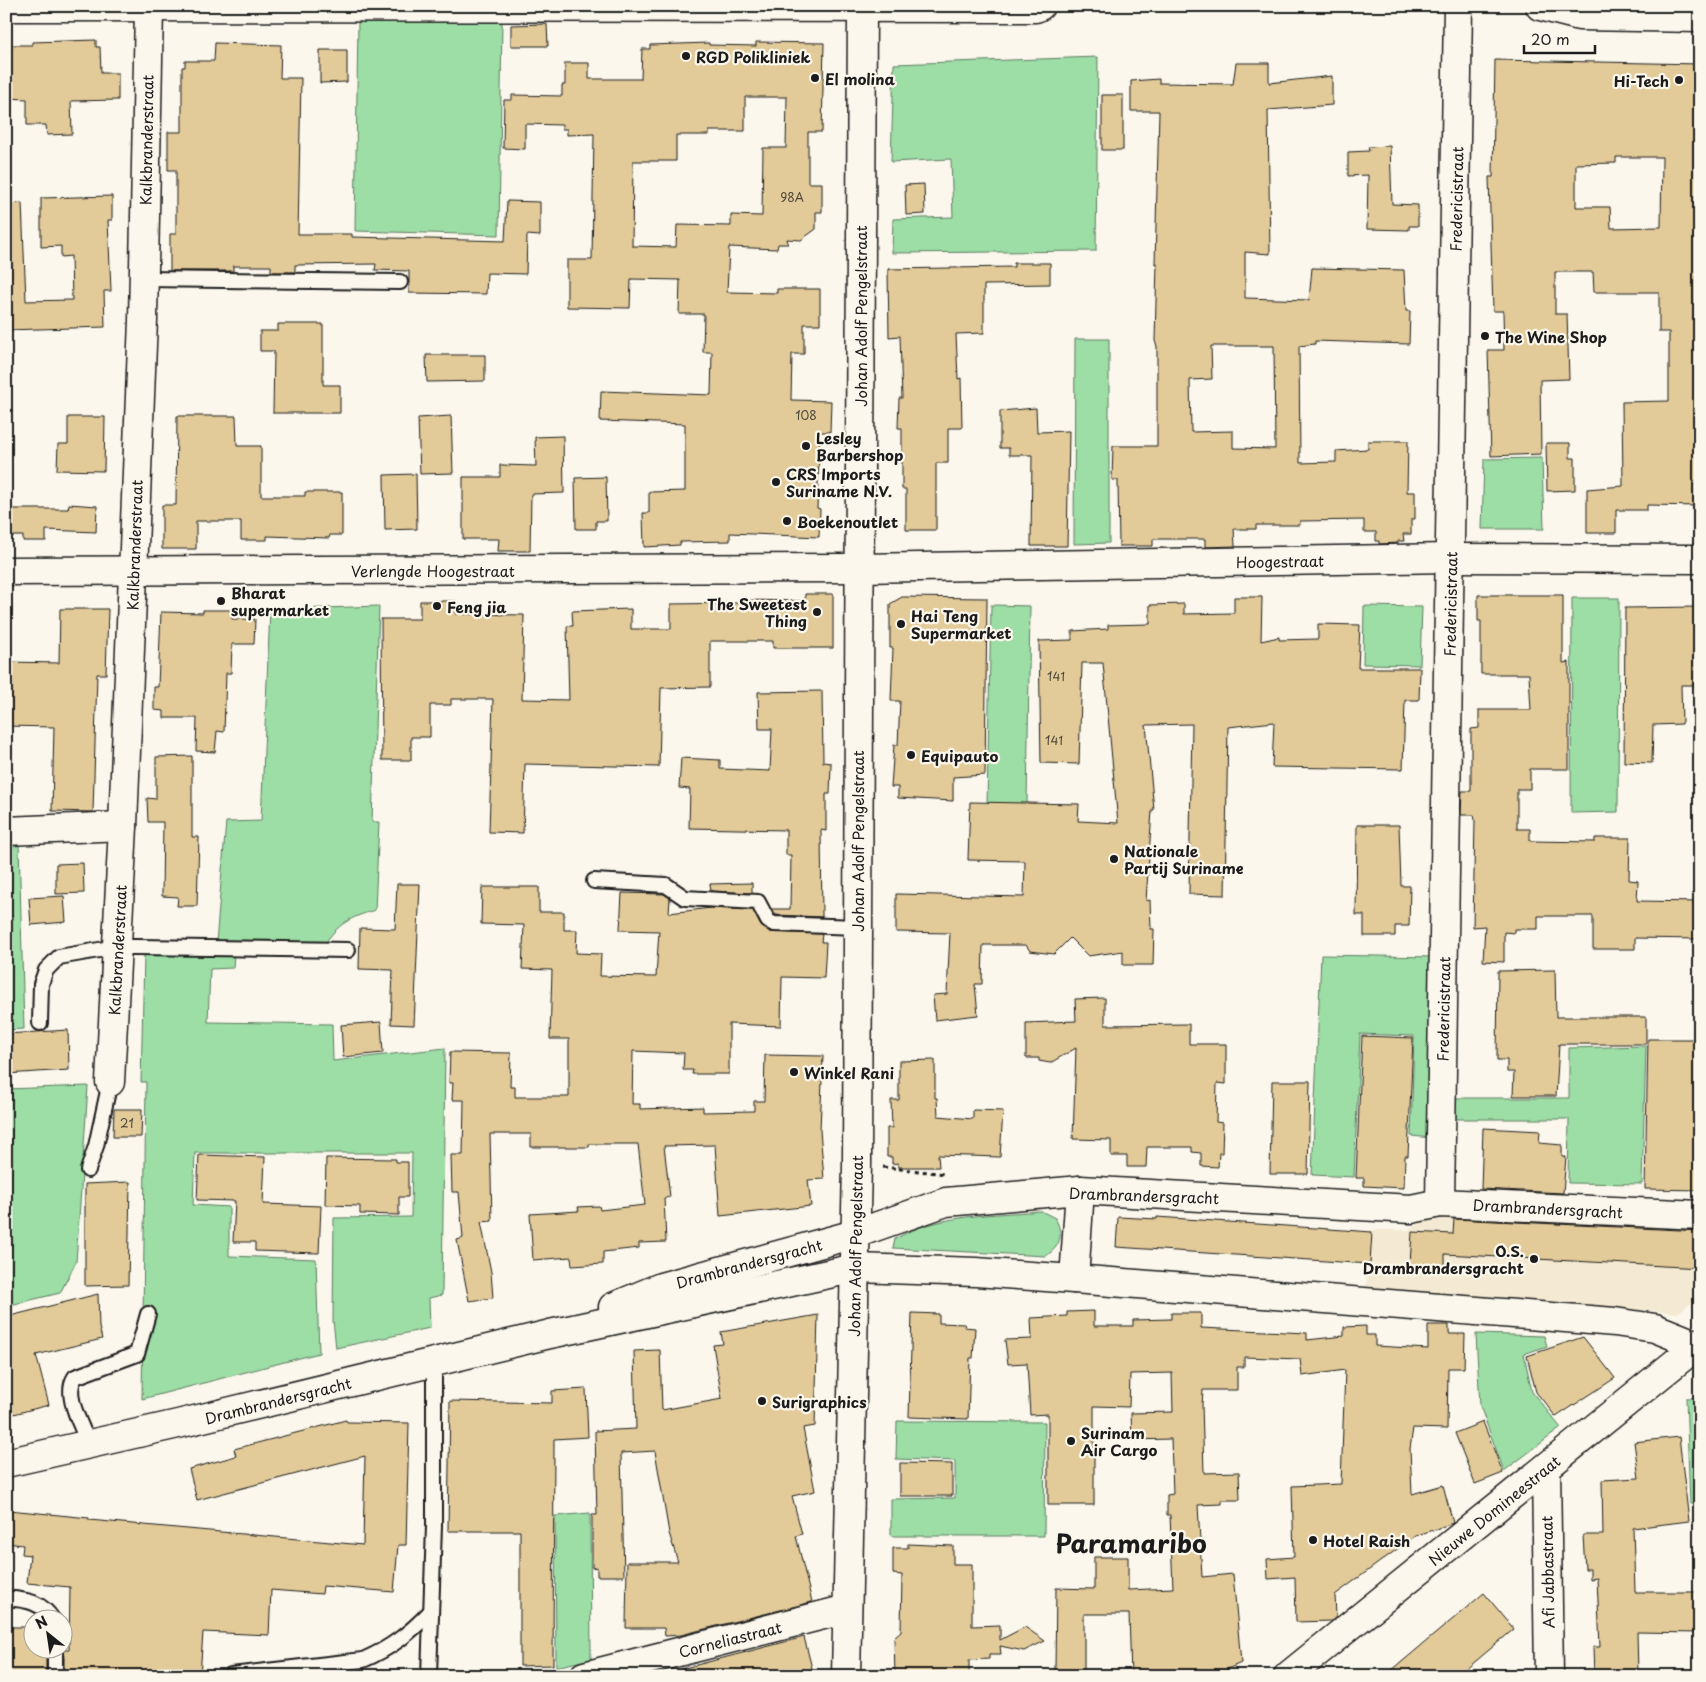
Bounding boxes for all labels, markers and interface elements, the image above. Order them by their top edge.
scale bar [1524,22,1595,54]
text: 20 m [1531,27,1570,50]
place label: RGD Polikliniek [696,45,810,68]
marker: RGD Polikliniek [680,50,692,62]
place label: El molina [825,67,895,90]
place label: Hi-Tech [1614,69,1669,92]
marker: El molina [809,72,821,84]
marker: Hi-Tech [1673,74,1685,86]
street label: Kalkbranderstraat [133,75,159,205]
street label: Fredericistraat [1444,146,1468,252]
house number: 98A [780,188,804,206]
street label: Johan Adolf Pengelstraat [849,225,872,407]
place label: The Wine Shop [1495,325,1607,348]
marker: The Wine Shop [1479,330,1491,342]
house number: 108 [795,406,817,424]
place label: Lesley Barbershop [816,426,903,466]
marker: Lesley Barbershop [800,440,812,452]
place label: CRS Imports Suriname N.V. [786,462,892,502]
marker: CRS Imports Suriname N.V. [770,476,782,488]
street label: Kalkbranderstraat [120,479,148,611]
place label: Boekenoutlet [797,510,898,533]
marker: Boekenoutlet [781,515,793,527]
street label: Hoogestraat [1236,549,1324,573]
street label: Fredericistraat [1438,551,1462,657]
street label: Verlengde Hoogestraat [351,559,515,582]
place label: Bharat supermarket [231,581,329,621]
place label: The Sweetest Thing [707,592,807,632]
marker: Bharat supermarket [215,595,227,607]
place label: Feng jia [447,595,507,618]
marker: Feng jia [431,600,443,612]
place label: Hai Teng Supermarket [911,604,1012,644]
marker: The Sweetest Thing [811,606,823,618]
marker: Hai Teng Supermarket [895,618,907,630]
house number: 141 [1047,667,1065,685]
house number: 141 [1045,731,1063,749]
place label: Equipauto [921,744,999,767]
marker: Equipauto [905,749,917,761]
street label: Johan Adolf Pengelstraat [846,750,869,932]
place label: Nationale Partij Suriname [1124,839,1244,879]
marker: Nationale Partij Suriname [1108,853,1120,865]
street label: Kalkbranderstraat [102,884,132,1016]
street label: Fredericistraat [1431,956,1455,1062]
place label: Winkel Rani [804,1061,894,1084]
marker: Winkel Rani [788,1066,800,1078]
house number: 21 [120,1114,134,1132]
street label: Johan Adolf Pengelstraat [842,1155,868,1337]
street label: Drambrandersgracht [1069,1181,1219,1209]
street label: Drambrandersgracht [1472,1193,1624,1223]
street label: Drambrandersgracht [673,1232,825,1294]
place label: O.S. Drambrandersgracht [1363,1239,1524,1279]
marker: O.S. Drambrandersgracht [1528,1253,1540,1265]
street label: Drambrandersgracht [202,1371,354,1429]
place label: Surigraphics [772,1390,866,1413]
marker: Surigraphics [756,1395,768,1407]
place label: Surinam Air Cargo [1081,1421,1157,1461]
marker: Surinam Air Cargo [1065,1435,1077,1447]
street label: Nieuwe Domineestraat [1423,1449,1565,1571]
street label: Afi Jabbastraat [1535,1515,1559,1629]
district label: Paramaribo [1055,1524,1207,1562]
place label: Hotel Raish [1323,1529,1410,1552]
marker: Hotel Raish [1307,1534,1319,1546]
north arrow [22,1610,72,1660]
text: N [31,1610,51,1634]
street label: Corneliastraat [676,1615,784,1663]

